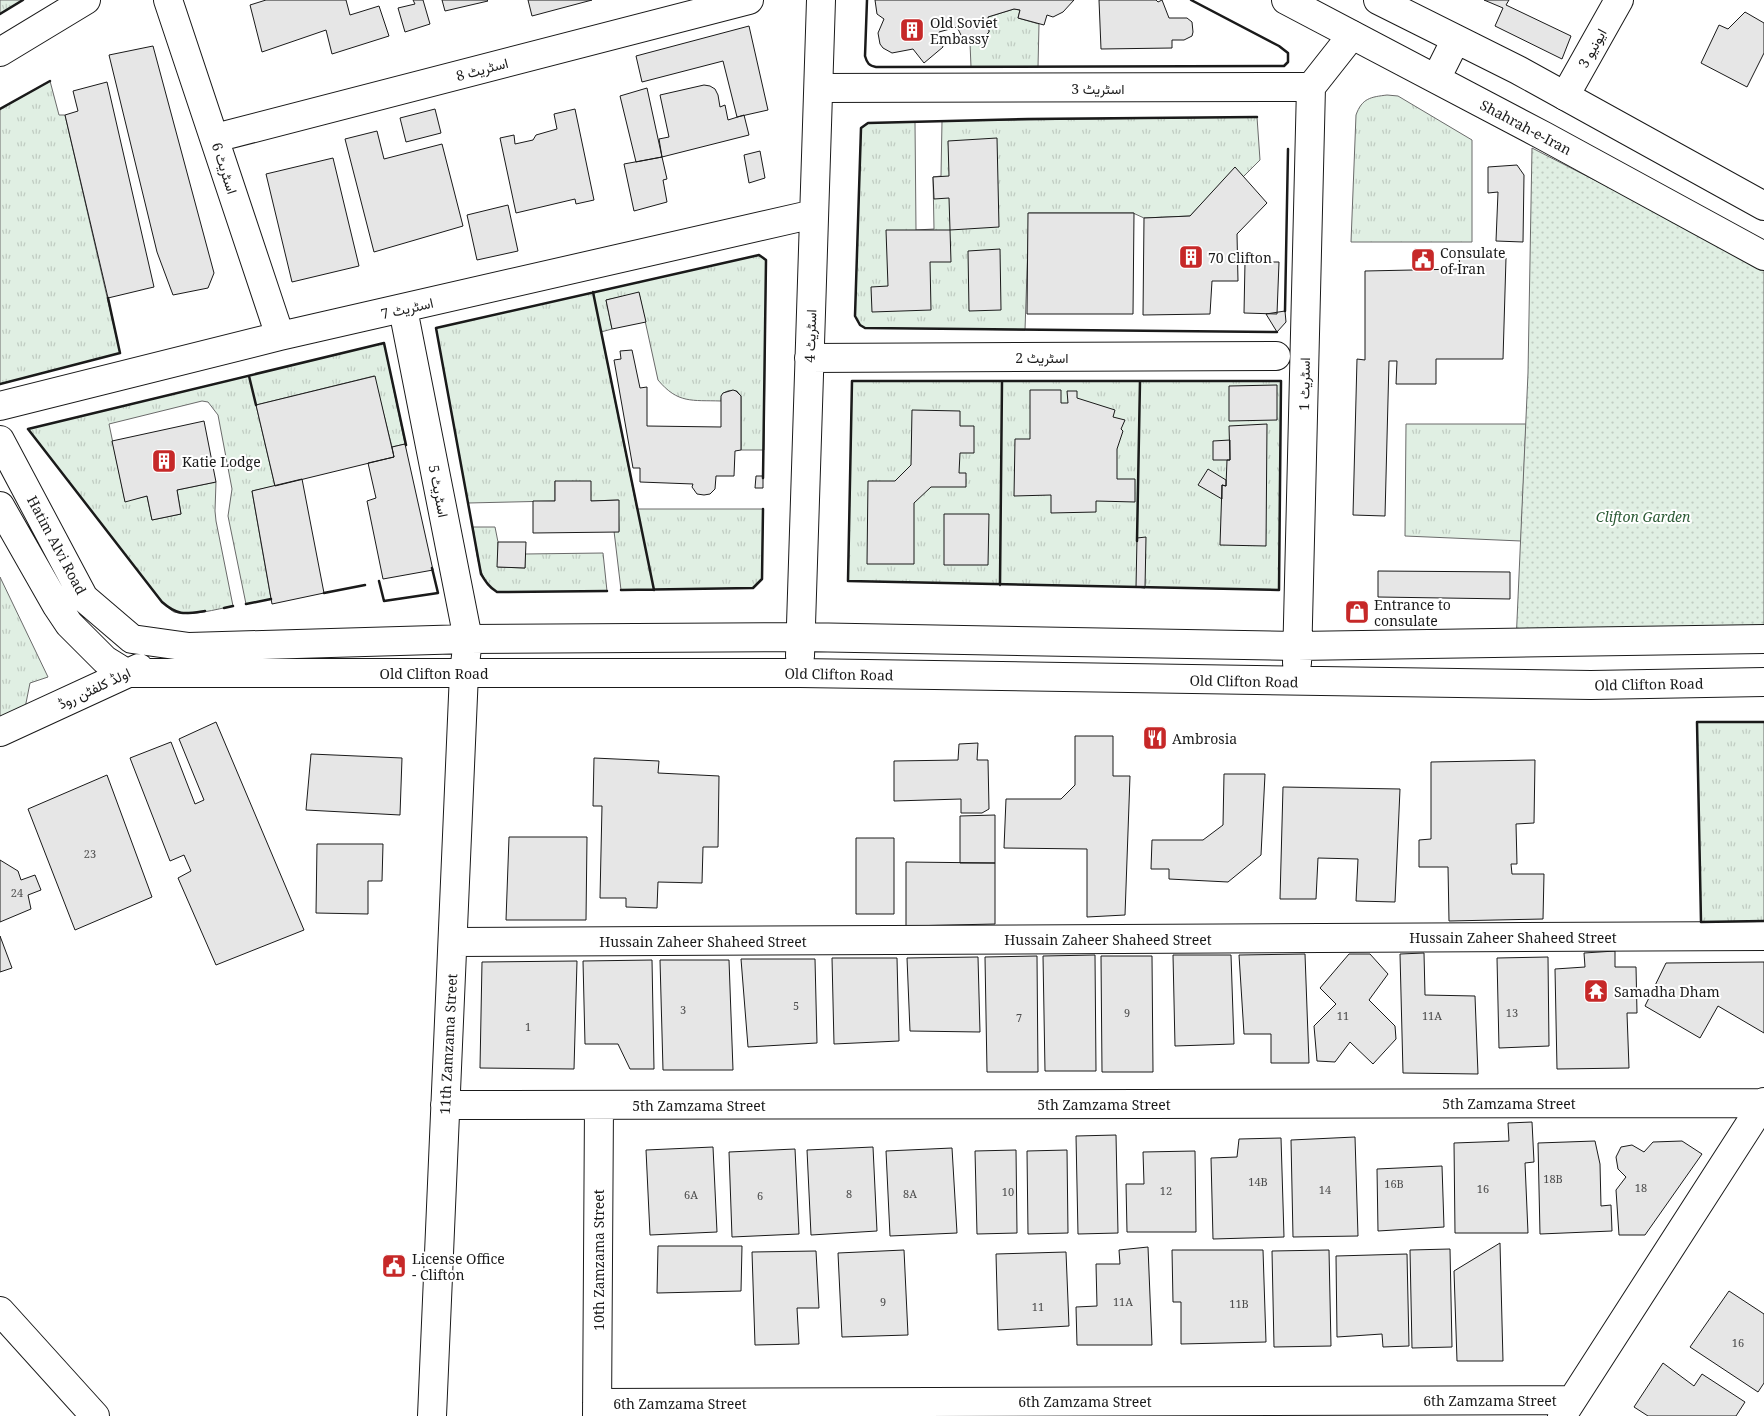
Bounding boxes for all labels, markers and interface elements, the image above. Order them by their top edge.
place label: Old Soviet Embassy [930,13,998,48]
building icon: Old Soviet Embassy [899,17,925,43]
street label: ایونیو 3 [1573,25,1611,71]
street label: اسٹریٹ 8 [454,53,510,85]
street label: اسٹریٹ 3 [1071,79,1125,98]
street label: Shahrah-e-Iran [1477,95,1575,159]
street label: اسٹریٹ 6 [208,140,242,196]
place label: Consulate of Iran [1440,243,1506,278]
building icon: 70 Clifton [1178,244,1204,270]
public building icon: Consulate of Iran [1410,247,1436,273]
place label: 70 Clifton [1208,248,1272,267]
street label: اسٹریٹ 7 [379,293,435,323]
street label: اسٹریٹ 4 [800,309,820,363]
street label: اسٹریٹ 2 [1015,348,1069,367]
street label: اسٹریٹ 1 [1294,357,1314,411]
building icon: Katie Lodge [151,448,177,474]
place label: Katie Lodge [182,452,261,471]
street label: اسٹریٹ 5 [425,463,453,519]
street label: Hatim Alvi Road [23,492,91,598]
park label: Clifton Garden [1596,507,1691,526]
place label: Entrance to consulate [1374,595,1451,630]
shop icon: Entrance to consulate [1344,599,1370,625]
street label: اولڈ کلفٹن روڈ [55,663,133,713]
street label: Old Clifton Road [380,664,489,683]
street label: Old Clifton Road [784,664,894,684]
street label: Old Clifton Road [1189,671,1299,691]
street label: Old Clifton Road [1594,674,1704,694]
restaurant icon: Ambrosia [1142,725,1168,751]
place label: Ambrosia [1172,729,1237,748]
house number: 23 [84,846,96,861]
house number: 24 [11,885,23,900]
street label: Hussain Zaheer Shaheed Street [1409,928,1617,947]
street label: Hussain Zaheer Shaheed Street [1004,930,1212,949]
street label: Hussain Zaheer Shaheed Street [599,932,807,951]
street label: 11th Zamzama Street [435,973,461,1115]
temple icon: Samadha Dham [1583,978,1609,1004]
place label: Samadha Dham [1614,982,1720,1001]
house number: 5 [793,998,799,1013]
house number: 3 [680,1002,686,1017]
house number: 9 [1124,1005,1130,1020]
house number: 13 [1506,1005,1518,1020]
house number: 11 [1337,1008,1349,1023]
house number: 11A [1422,1008,1442,1023]
house number: 7 [1016,1010,1022,1025]
house number: 1 [525,1019,531,1034]
street label: 5th Zamzama Street [1442,1094,1576,1113]
street label: 5th Zamzama Street [1037,1095,1171,1114]
street label: 5th Zamzama Street [632,1096,766,1115]
house number: 18B [1543,1171,1563,1186]
house number: 14B [1248,1174,1268,1189]
house number: 16B [1384,1176,1404,1191]
house number: 18 [1635,1180,1647,1195]
house number: 16 [1477,1181,1489,1196]
house number: 14 [1319,1182,1331,1197]
house number: 12 [1160,1183,1172,1198]
house number: 10 [1002,1184,1014,1199]
house number: 8 [846,1186,852,1201]
house number: 8A [903,1186,917,1201]
house number: 6A [684,1187,698,1202]
house number: 6 [757,1188,763,1203]
street label: 10th Zamzama Street [589,1189,608,1331]
place label: License Office - Clifton [412,1249,505,1284]
public building icon: License Office - Clifton [381,1253,407,1279]
house number: 9 [880,1294,886,1309]
house number: 11A [1113,1294,1133,1309]
house number: 11B [1229,1296,1249,1311]
house number: 11 [1032,1299,1044,1314]
house number: 16 [1732,1335,1744,1350]
street label: 6th Zamzama Street [1423,1391,1557,1410]
street label: 6th Zamzama Street [1018,1392,1152,1411]
street label: 6th Zamzama Street [613,1394,747,1413]

